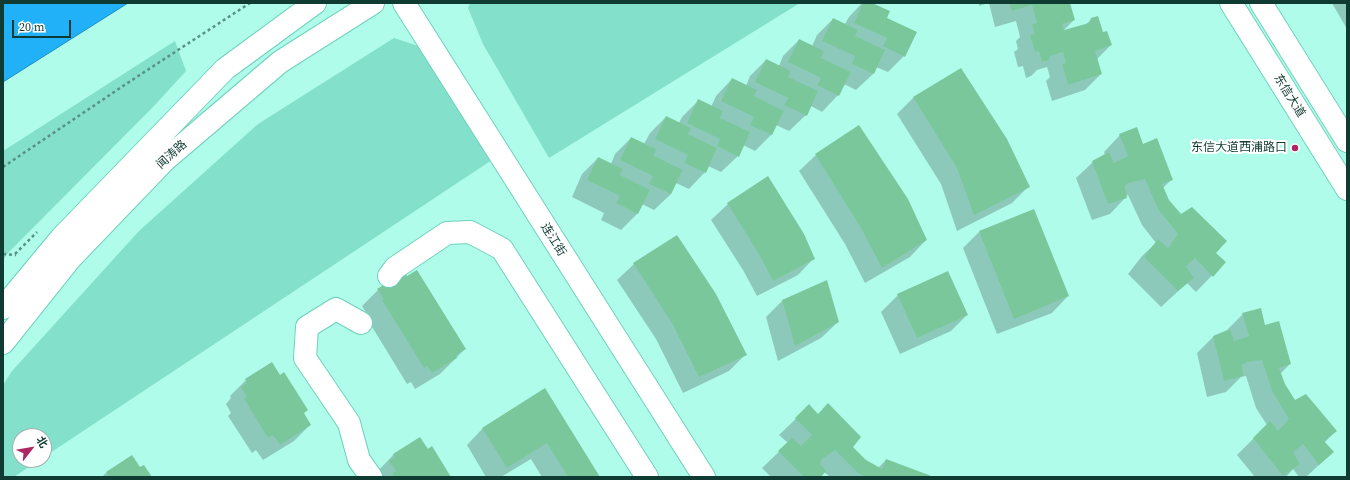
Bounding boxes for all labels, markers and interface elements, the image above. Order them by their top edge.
scale bar [14,12,73,38]
text: 20 m [19,19,45,35]
street label: 东信大道 [1270,72,1308,120]
street label: 闻涛路 [154,138,190,172]
place label: 东信大道西浦路口 [1191,141,1287,155]
marker: 东信大道西浦路口 [1290,143,1300,153]
street label: 连江街 [537,221,569,259]
north arrow [12,428,52,468]
text: 北 [33,433,51,451]

